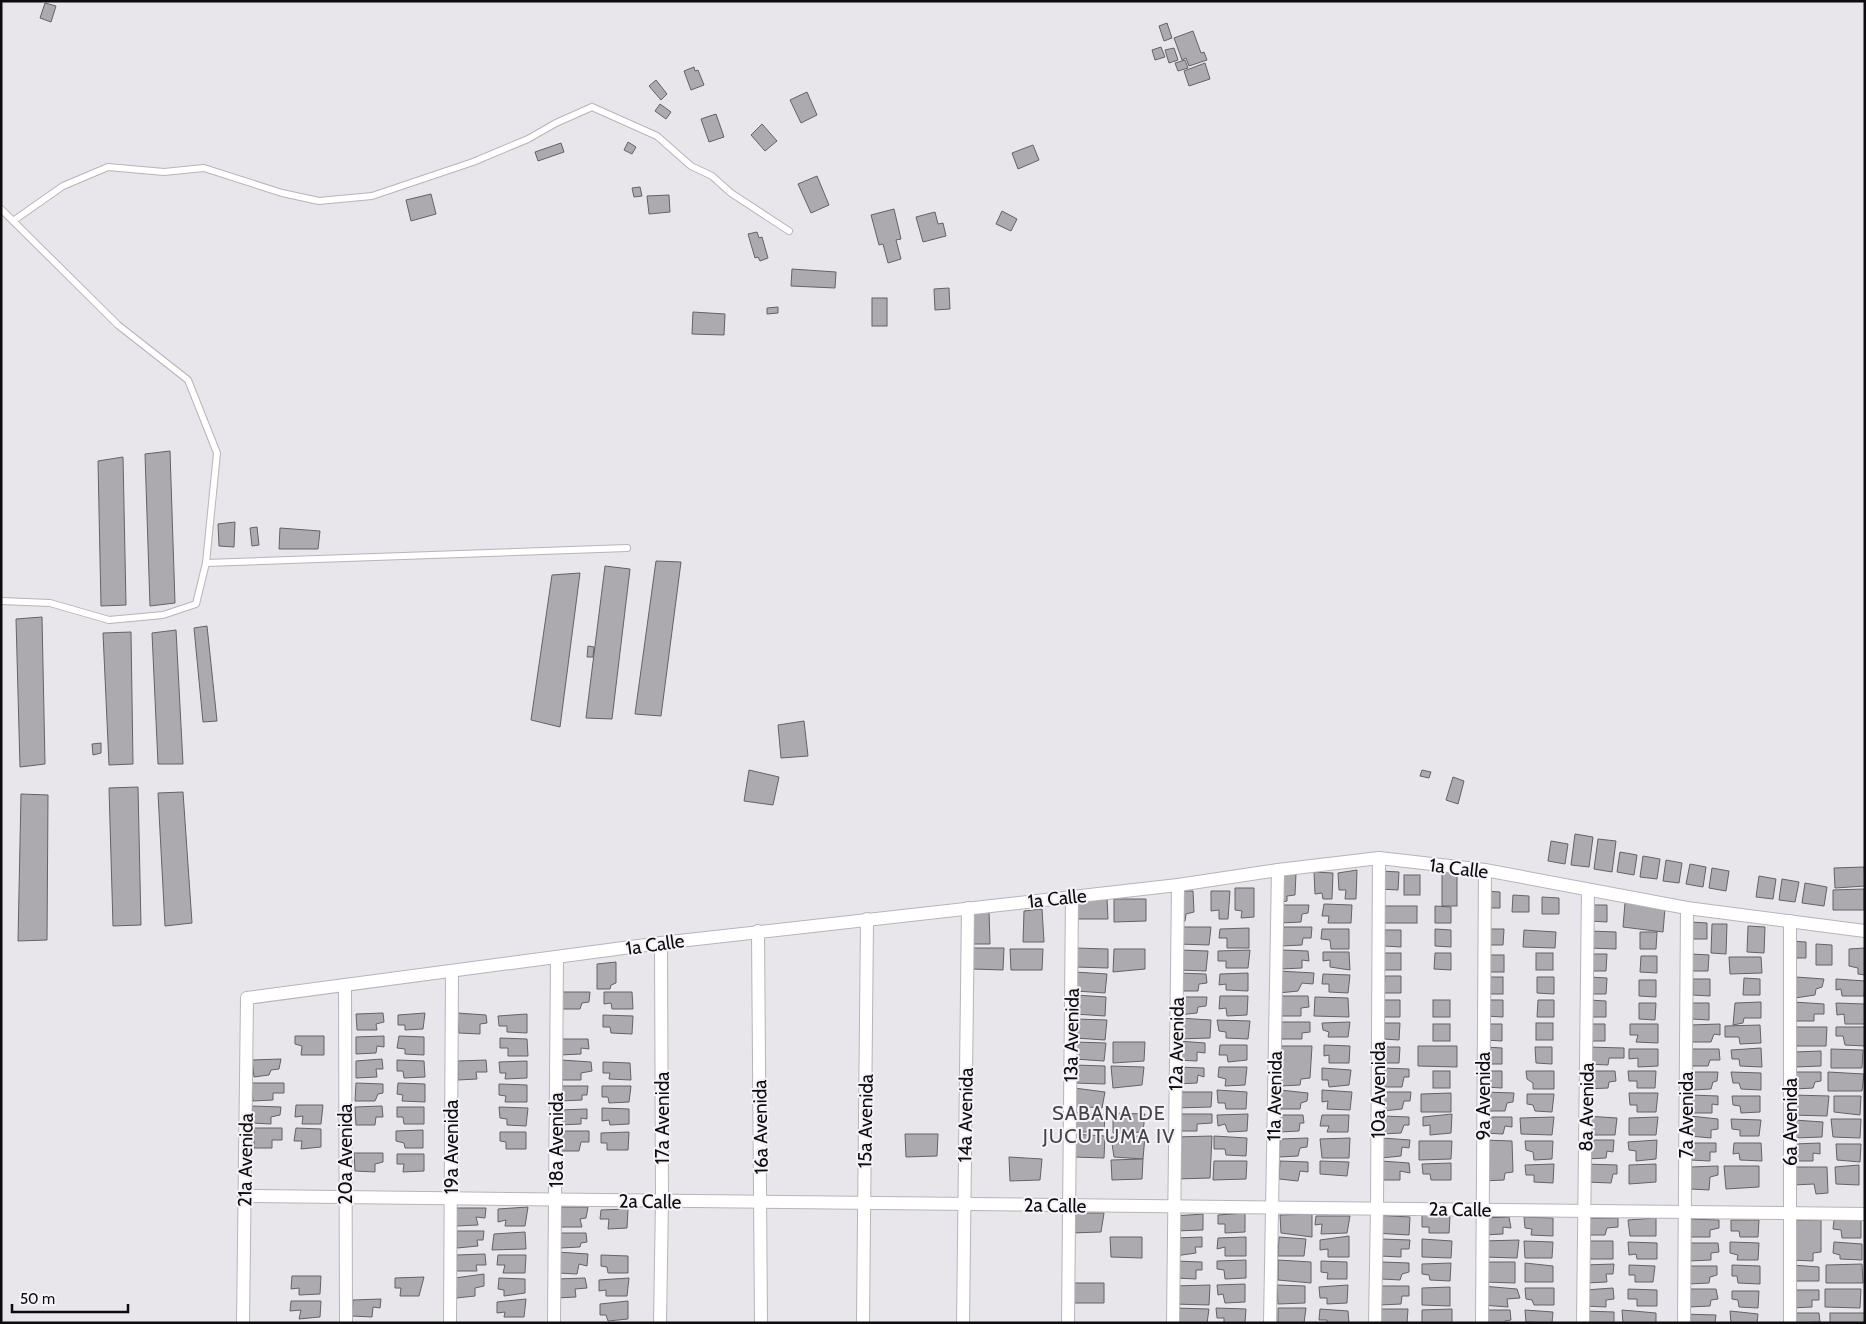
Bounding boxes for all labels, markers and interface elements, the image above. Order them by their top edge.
street label: 1a Calle [1428,853,1490,884]
street label: 1a Calle [1027,884,1088,913]
street label: 1a Calle [624,929,686,960]
street label: 13a Avenida [1059,988,1084,1082]
street label: 12a Avenida [1164,997,1189,1091]
street label: 10a Avenida [1367,1041,1390,1139]
street label: 11a Avenida [1262,1051,1287,1141]
street label: 9a Avenida [1472,1052,1495,1140]
street label: 8a Avenida [1574,1062,1599,1152]
street label: 14a Avenida [953,1067,978,1163]
street label: 17a Avenida [651,1072,674,1164]
street label: 7a Avenida [1675,1072,1698,1158]
street label: 15a Avenida [853,1074,878,1168]
street label: 6a Avenida [1779,1078,1802,1166]
street label: 16a Avenida [748,1079,773,1175]
street label: 18a Avenida [545,1092,568,1188]
street label: 19a Avenida [440,1100,463,1194]
district label: SABANA DE JUCUTUMA IV [1042,1101,1175,1148]
street label: 20a Avenida [334,1104,357,1204]
street label: 21a Avenida [233,1113,258,1207]
street label: 2a Calle [618,1189,682,1214]
street label: 2a Calle [1023,1193,1087,1218]
street label: 2a Calle [1428,1197,1492,1222]
scale bar [12,1282,129,1314]
text: 50 m [20,1290,55,1308]

